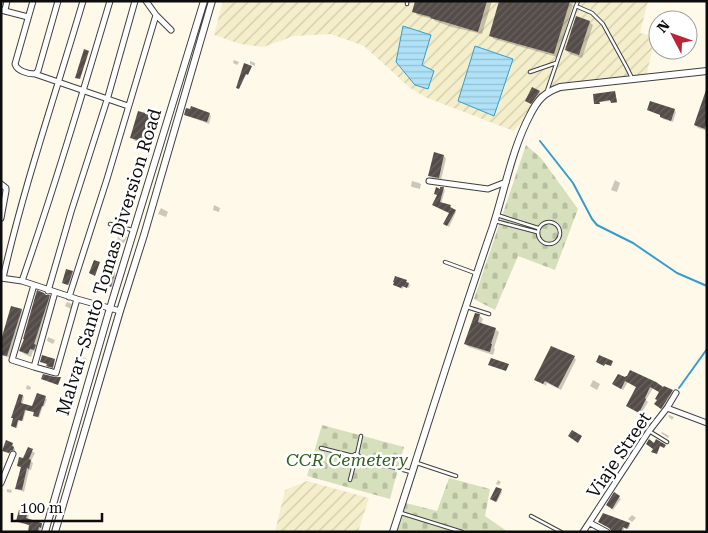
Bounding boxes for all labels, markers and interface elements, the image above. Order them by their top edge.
north arrow [648,10,698,60]
text: N [654,17,673,36]
street label: Malvar–Santo Tomas Diversion Road [52,106,165,418]
street label: Viaje Street [582,407,655,502]
park label: CCR Cemetery [286,449,409,470]
scale bar [12,490,102,522]
text: 100 m [20,499,63,517]

